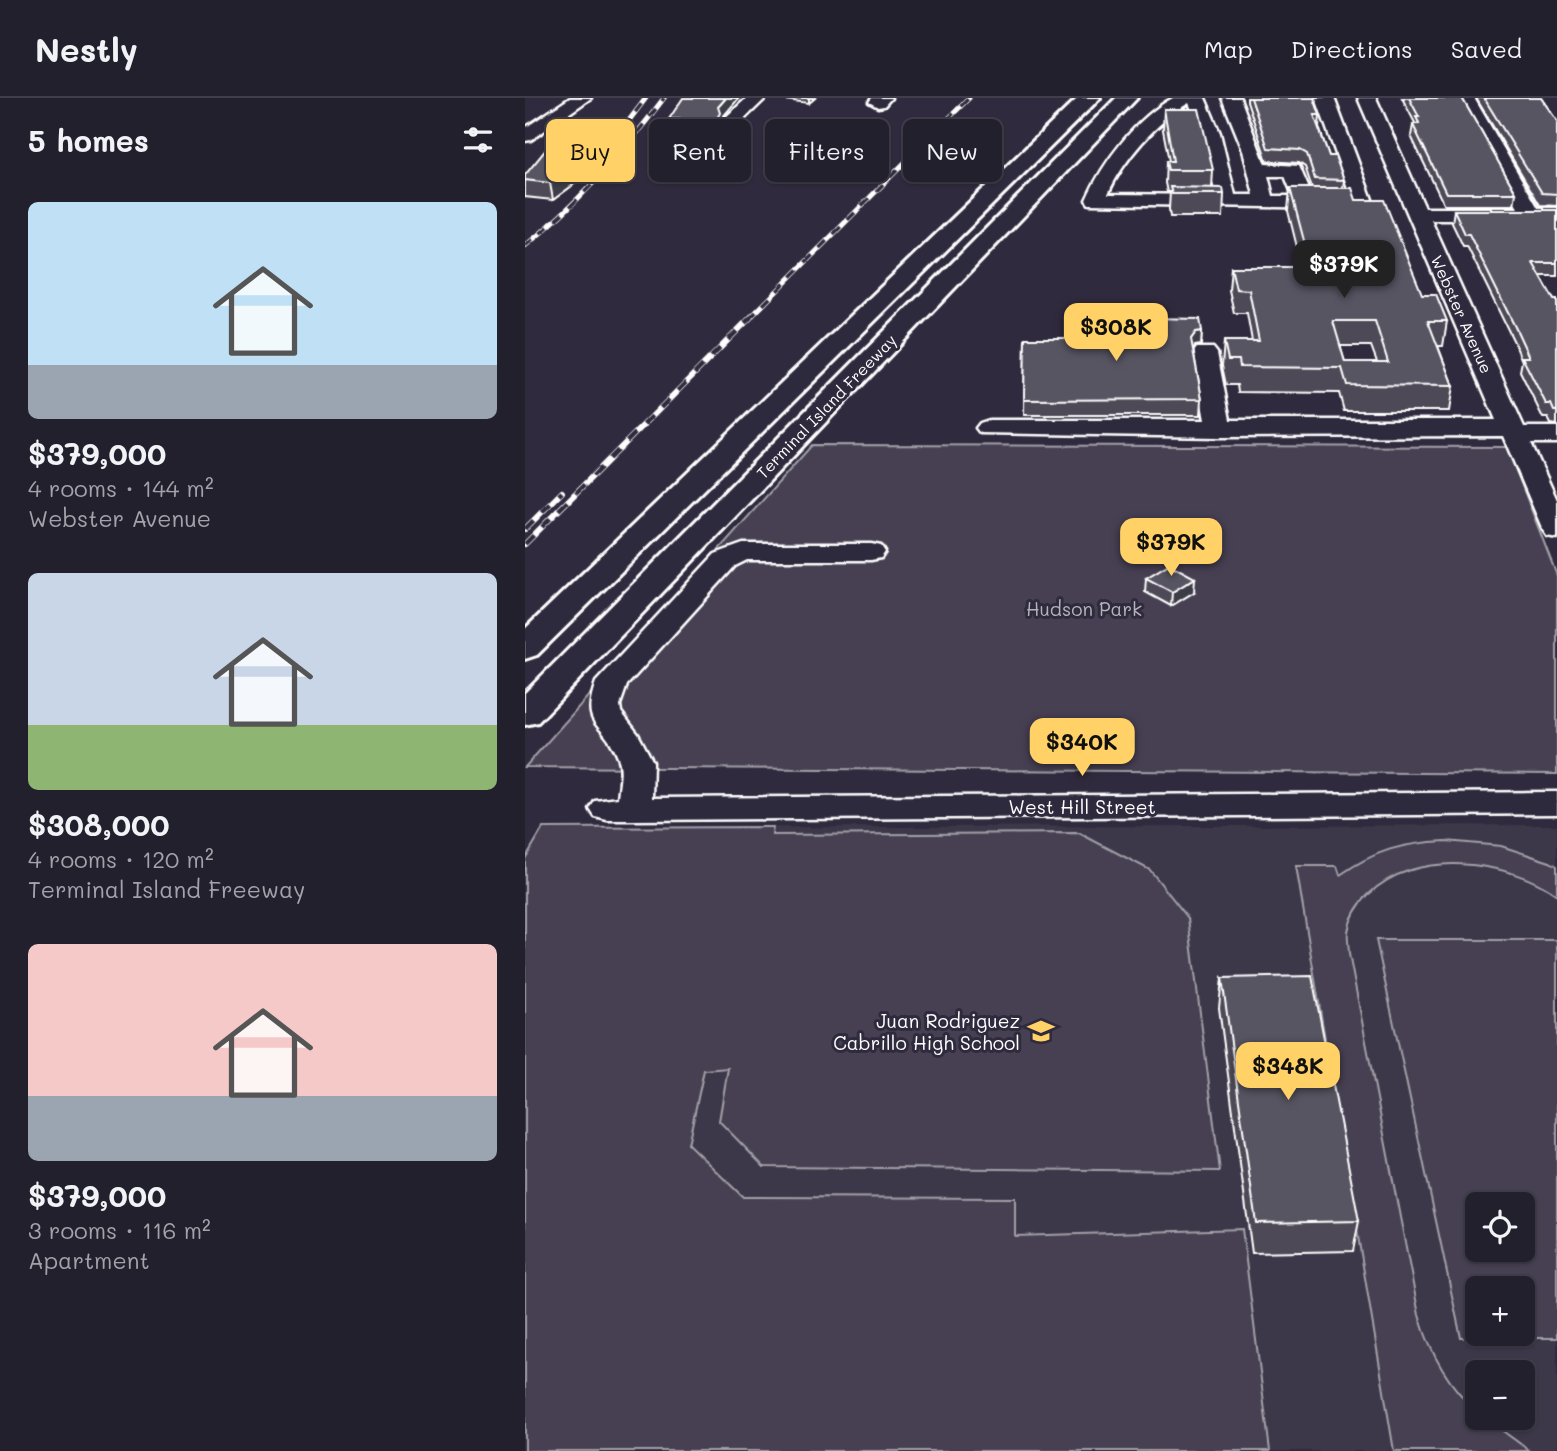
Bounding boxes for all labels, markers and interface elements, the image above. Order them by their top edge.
text: Nestly [35,27,138,70]
text: Map [1204,33,1253,64]
text: Directions [1291,33,1413,64]
text: Saved [1451,33,1522,64]
chip: Buy [546,119,635,182]
chip: Rent [649,119,751,182]
chip: Filters [765,119,889,182]
chip: New [903,119,1002,182]
text: 5 homes [28,120,149,160]
icon: filters [459,121,497,159]
pin: $379K [1295,240,1393,300]
icon: home [200,248,326,374]
text: $379K [1309,248,1379,278]
street label: Webster Avenue [1427,252,1497,376]
pin: $308K [1067,303,1165,363]
text: $308K [1080,311,1152,341]
street label: Terminal Island Freeway [751,329,901,483]
text: $379,000 [28,433,166,473]
text: 4 rooms · 144 m² [28,473,214,503]
text: Webster Avenue [28,503,211,533]
pin: $379K [1122,518,1220,578]
text: $379K [1136,526,1206,556]
park label: Hudson Park [1026,596,1142,621]
icon: home [200,619,326,745]
pin: $340K [1033,718,1131,778]
text: $340K [1046,726,1118,756]
street label: West Hill Street [1008,794,1156,819]
text: $308,000 [28,804,170,844]
text: 4 rooms · 120 m² [28,844,214,874]
text: Terminal Island Freeway [28,874,305,904]
icon: home [200,990,326,1116]
place label: Juan Rodriguez Cabrillo High School [833,1008,1020,1055]
school or university icon: Juan Rodriguez Cabrillo High School [1026,1016,1056,1046]
pin: $348K [1239,1042,1337,1102]
text: $348K [1252,1050,1324,1080]
text: $379,000 [28,1175,166,1215]
map controls [1465,1192,1535,1430]
button: locate [1465,1192,1535,1262]
text: 3 rooms · 116 m² [28,1215,211,1245]
text: Apartment [28,1245,150,1275]
button: + [1465,1276,1535,1346]
button: − [1465,1360,1535,1430]

